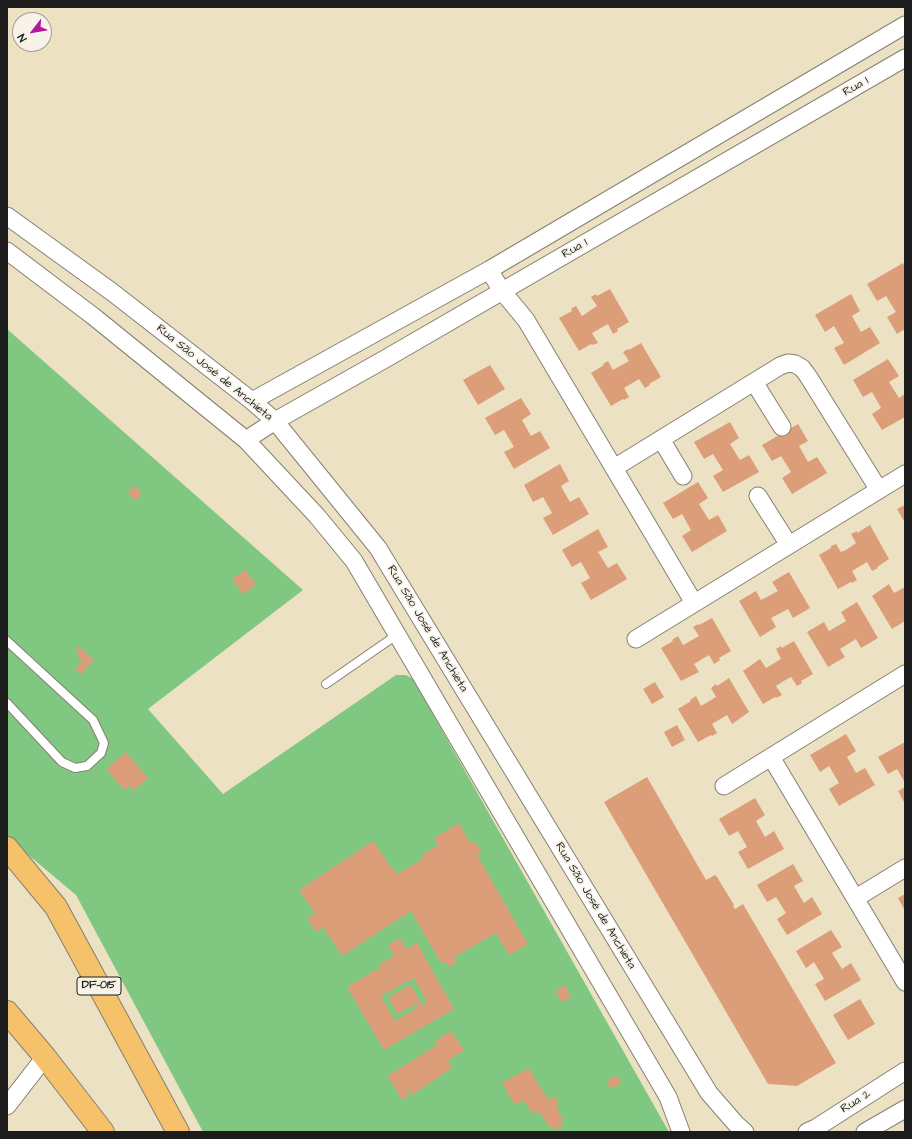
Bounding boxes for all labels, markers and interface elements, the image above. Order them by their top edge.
north arrow [12,12,52,52]
text: N [14,31,30,45]
street label: Rua 1 [841,74,871,100]
street label: Rua 1 [560,236,590,262]
street label: Rua São José de Anchieta [153,322,275,424]
street label: Rua São José de Anchieta [383,563,471,695]
street label: Rua São José de Anchieta [551,840,639,972]
road number: DF-015 [77,977,121,995]
street label: Rua 2 [838,1087,874,1117]

